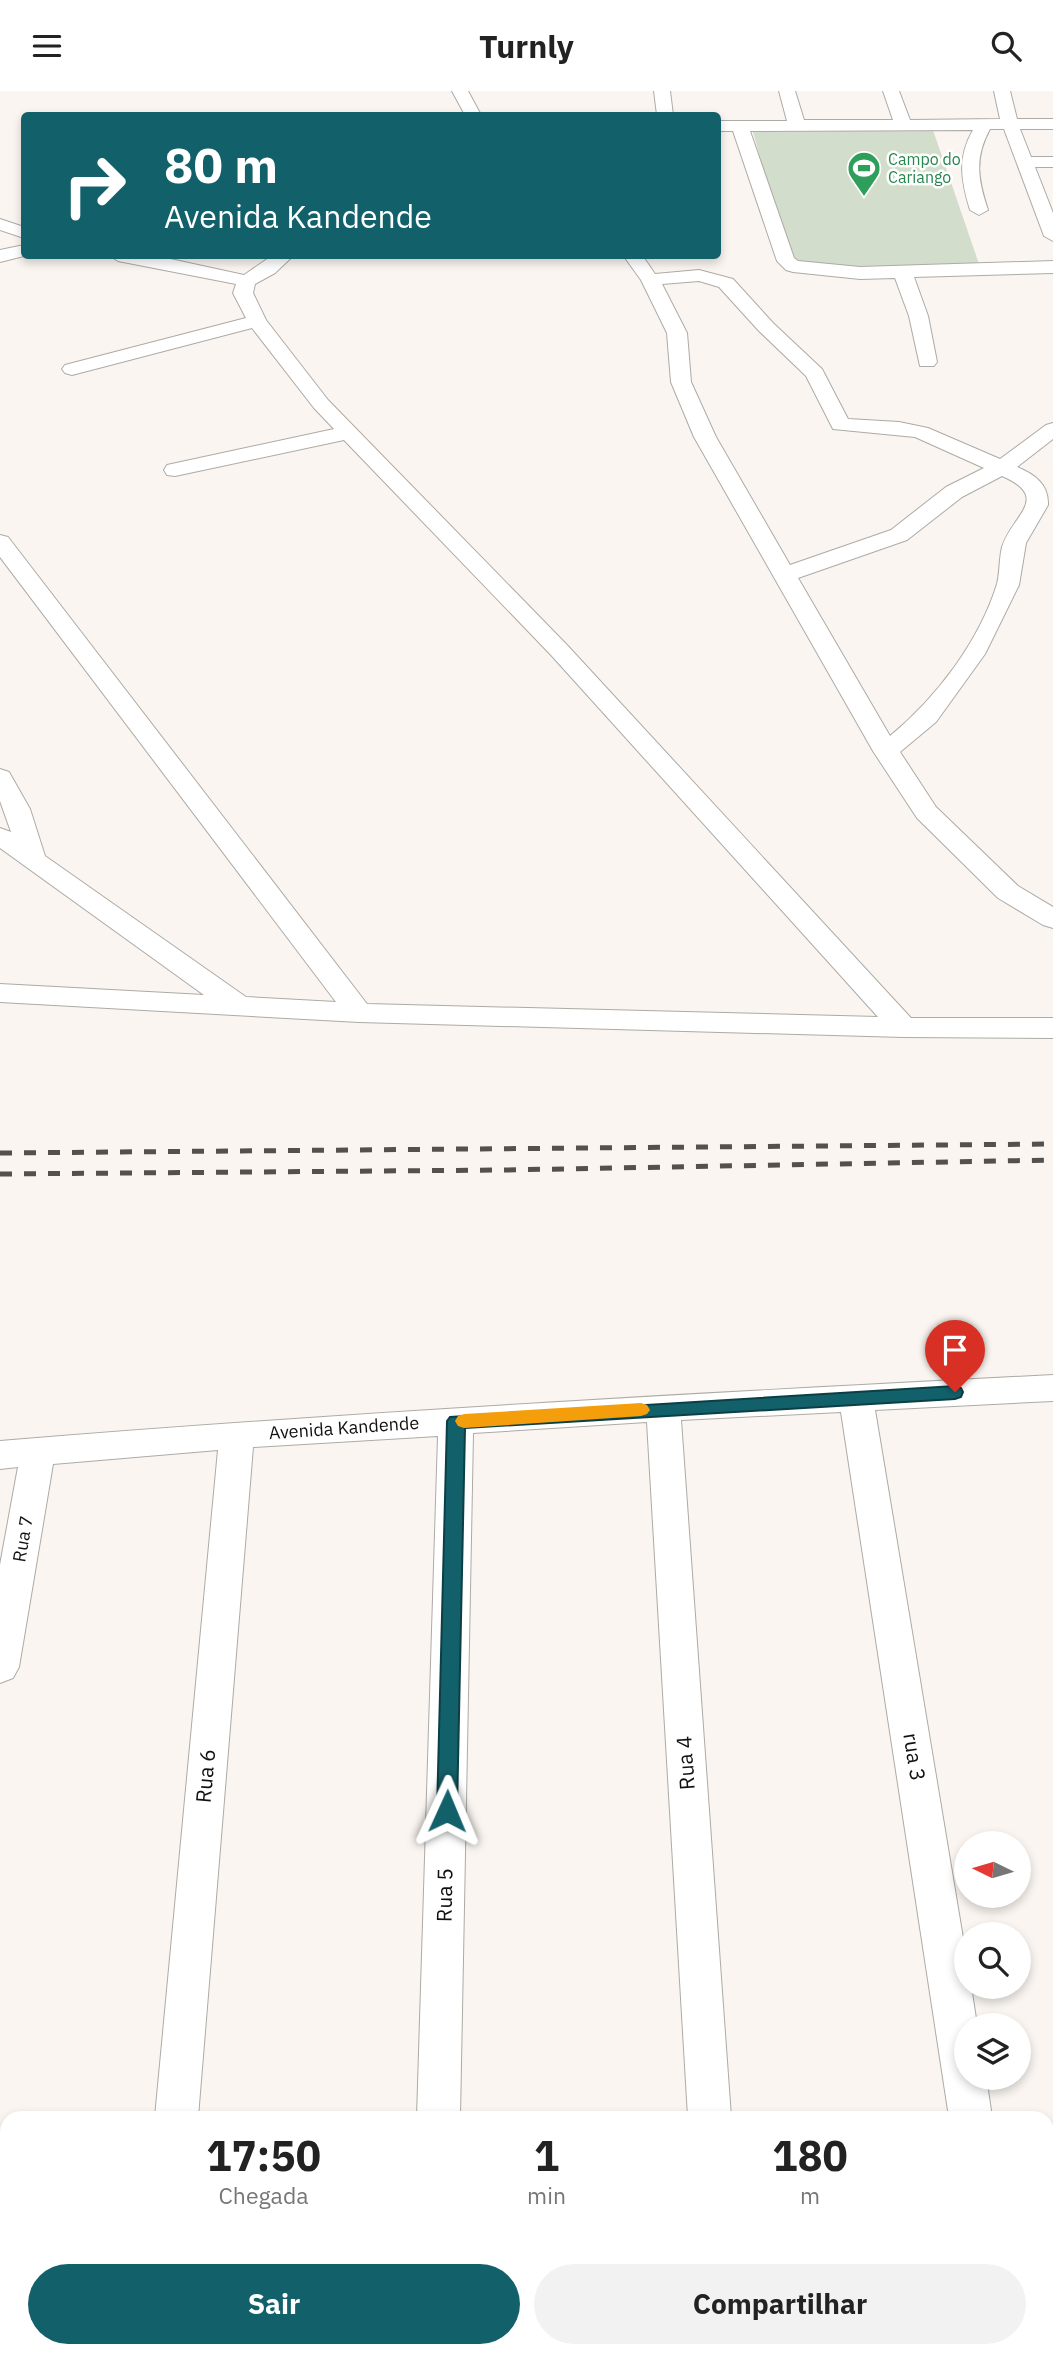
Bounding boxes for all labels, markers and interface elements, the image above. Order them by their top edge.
text: Turnly [479,25,574,67]
icon: menu [28,27,66,65]
icon: search [987,27,1025,65]
text: 80 m [164,133,278,196]
icon: right [49,140,140,231]
sports icon: Campo do Cariango [845,149,883,198]
place label: Campo do Cariango [888,149,961,187]
text: Avenida Kandende [164,195,432,237]
pin [925,1320,985,1392]
icon: arrive [936,1331,974,1369]
street label: Avenida Kandende [268,1411,420,1444]
street label: Rua 7 [7,1514,38,1564]
street label: rua 3 [897,1731,933,1783]
street label: Rua 4 [669,1735,701,1791]
street label: Rua 6 [189,1748,221,1804]
position arrow [410,1774,484,1848]
north arrow [954,1831,1031,1907]
map controls [954,1831,1031,2090]
street label: Rua 5 [430,1868,458,1922]
button: search [954,1922,1031,1999]
button: layers [954,2013,1031,2090]
text: 17:50 [206,2128,321,2183]
text: 1 [534,2128,559,2183]
text: 180 [772,2128,848,2183]
text: Chegada [219,2180,309,2210]
text: min [527,2180,566,2210]
text: m [800,2180,820,2210]
button: Sair [28,2264,520,2344]
button: Compartilhar [534,2264,1026,2344]

